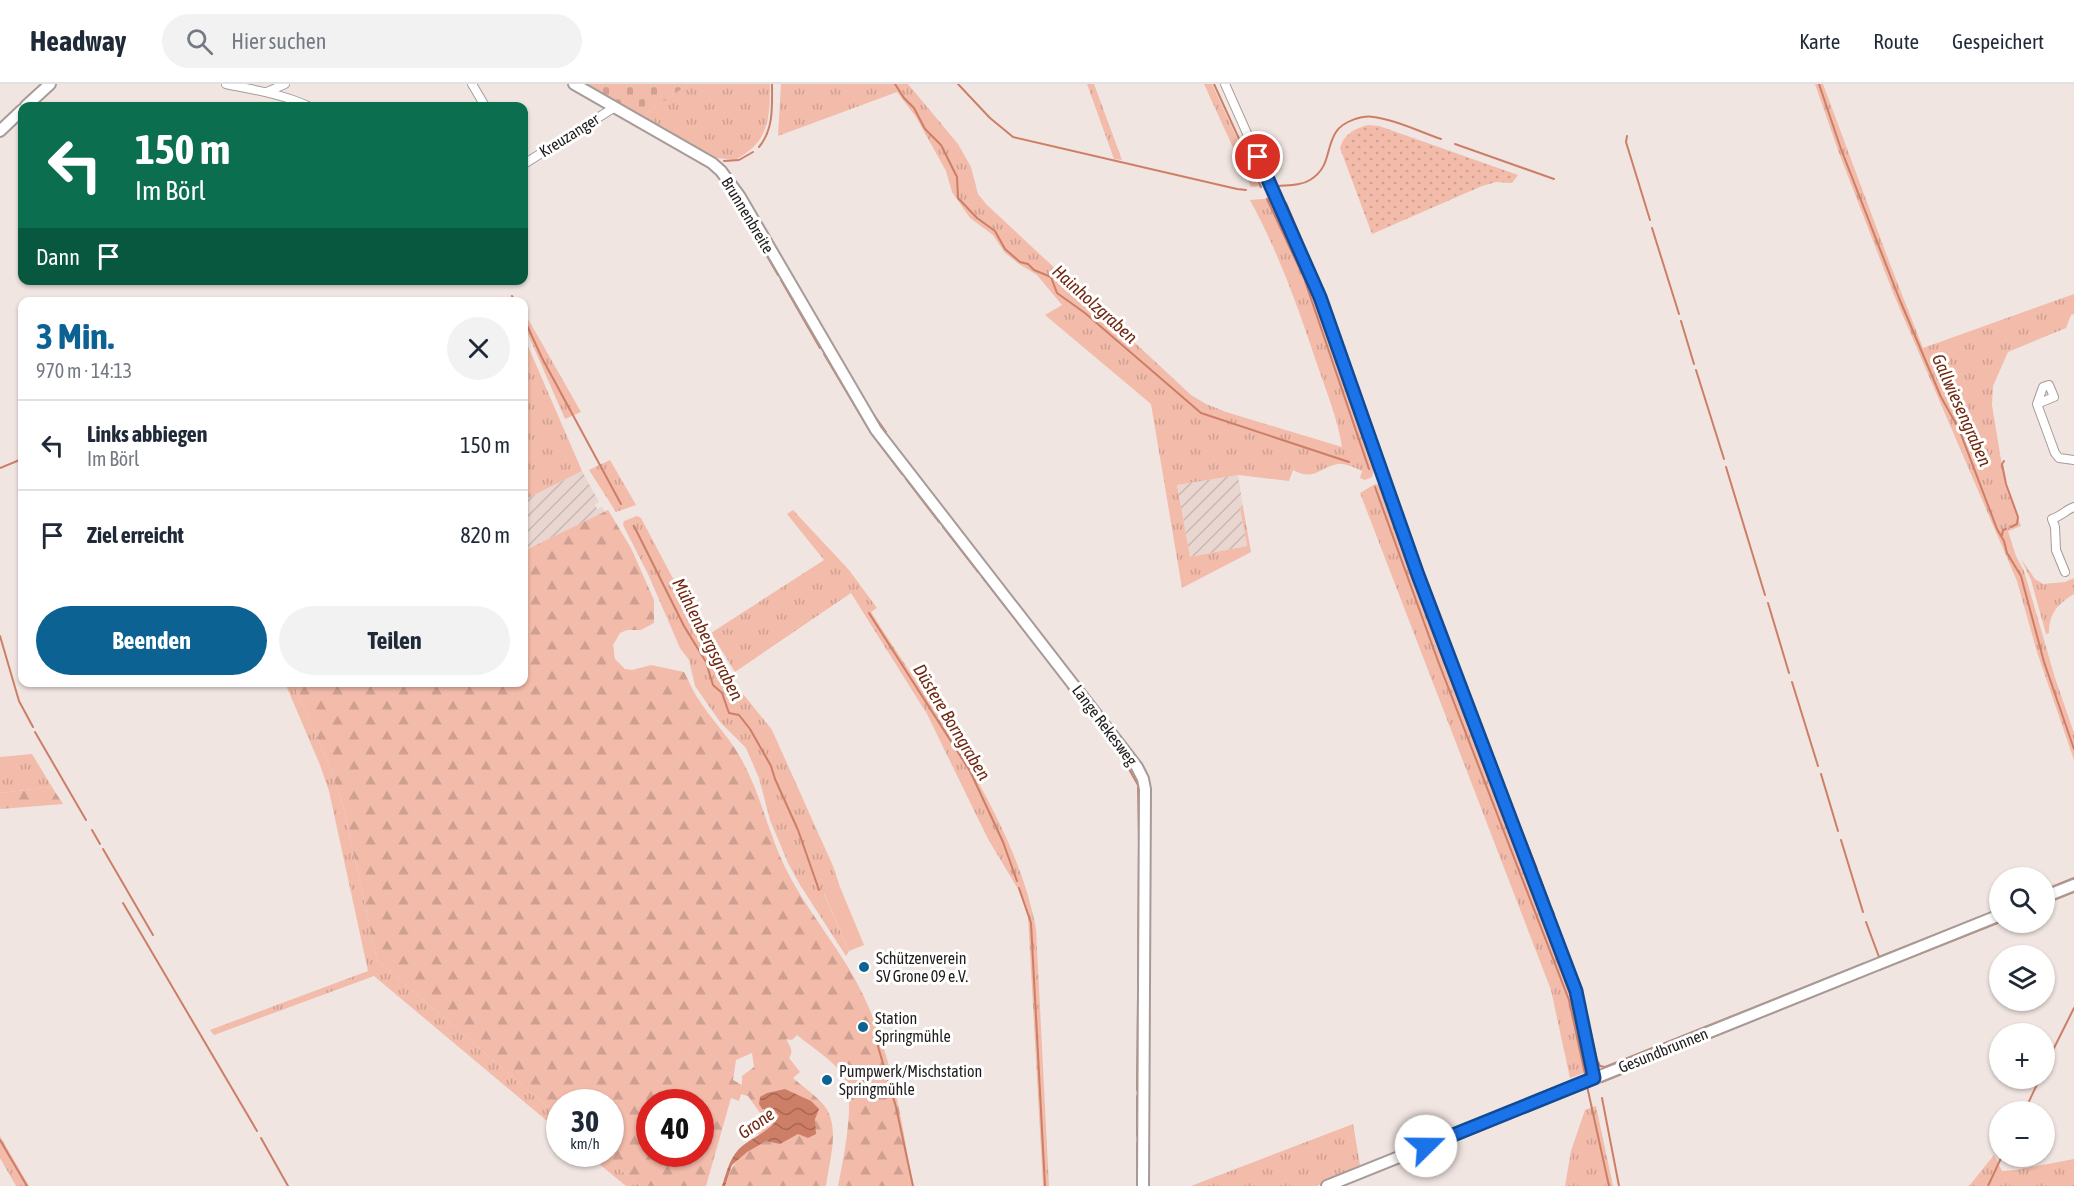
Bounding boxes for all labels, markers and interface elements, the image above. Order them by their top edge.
search box [162,14,582,68]
text: Headway [30,25,126,57]
icon: search [183,25,216,58]
text: Hier suchen [231,28,326,54]
text: Karte [1799,29,1840,53]
text: Route [1873,29,1919,53]
text: Gespeichert [1952,29,2044,53]
street label: Kreuzanger [536,109,603,161]
text: 150 m [135,125,230,173]
icon: left [36,126,114,204]
pin [1232,131,1283,182]
icon: arrive [1241,140,1274,173]
street label: Brunnenbreite [718,174,778,256]
text: Im Börl [135,175,206,206]
icon: arrive [92,240,125,273]
text: Dann [36,244,80,270]
water label: Hainholzgraben [1048,260,1142,348]
text: 3 Min. [36,315,114,357]
button: close [447,317,510,380]
water label: Gallwiesengraben [1928,351,1996,470]
text: 970 m · 14:13 [36,359,132,382]
text: Links abbiegen [87,421,208,447]
icon: left [36,429,69,462]
text: 150 m [460,432,510,458]
text: Im Börl [87,447,139,470]
icon: arrive [36,519,69,552]
text: Ziel erreicht [87,522,184,548]
text: 820 m [460,522,510,548]
water label: Mühlenbergsgraben [668,574,748,704]
button: Beenden [36,606,267,675]
button: Teilen [279,606,510,675]
water label: Düstere Borngraben [909,660,995,784]
street label: Lange Rekesweg [1068,681,1141,769]
map controls [1989,867,2055,1167]
button: search [1989,867,2055,933]
button: layers [1989,945,2055,1011]
place label: Schützenverein SV Grone 09 e.V. [876,949,968,985]
marker: Schützenverein SV Grone 09 e.V. [857,960,871,974]
place label: Station Springmühle [875,1009,951,1046]
marker: Station Springmühle [856,1020,870,1034]
button: + [1989,1023,2055,1089]
street label: Gesundbrunnen [1616,1024,1710,1076]
place label: Pumpwerk/Mischstation Springmühle [839,1062,982,1099]
marker: Pumpwerk/Mischstation Springmühle [820,1073,834,1087]
speed limit sign: 40 [636,1089,714,1167]
button: − [1989,1101,2055,1167]
water label: Grone [734,1103,778,1143]
text: 30 [571,1104,599,1138]
position arrow [1394,1114,1458,1178]
text: km/h [570,1135,600,1152]

